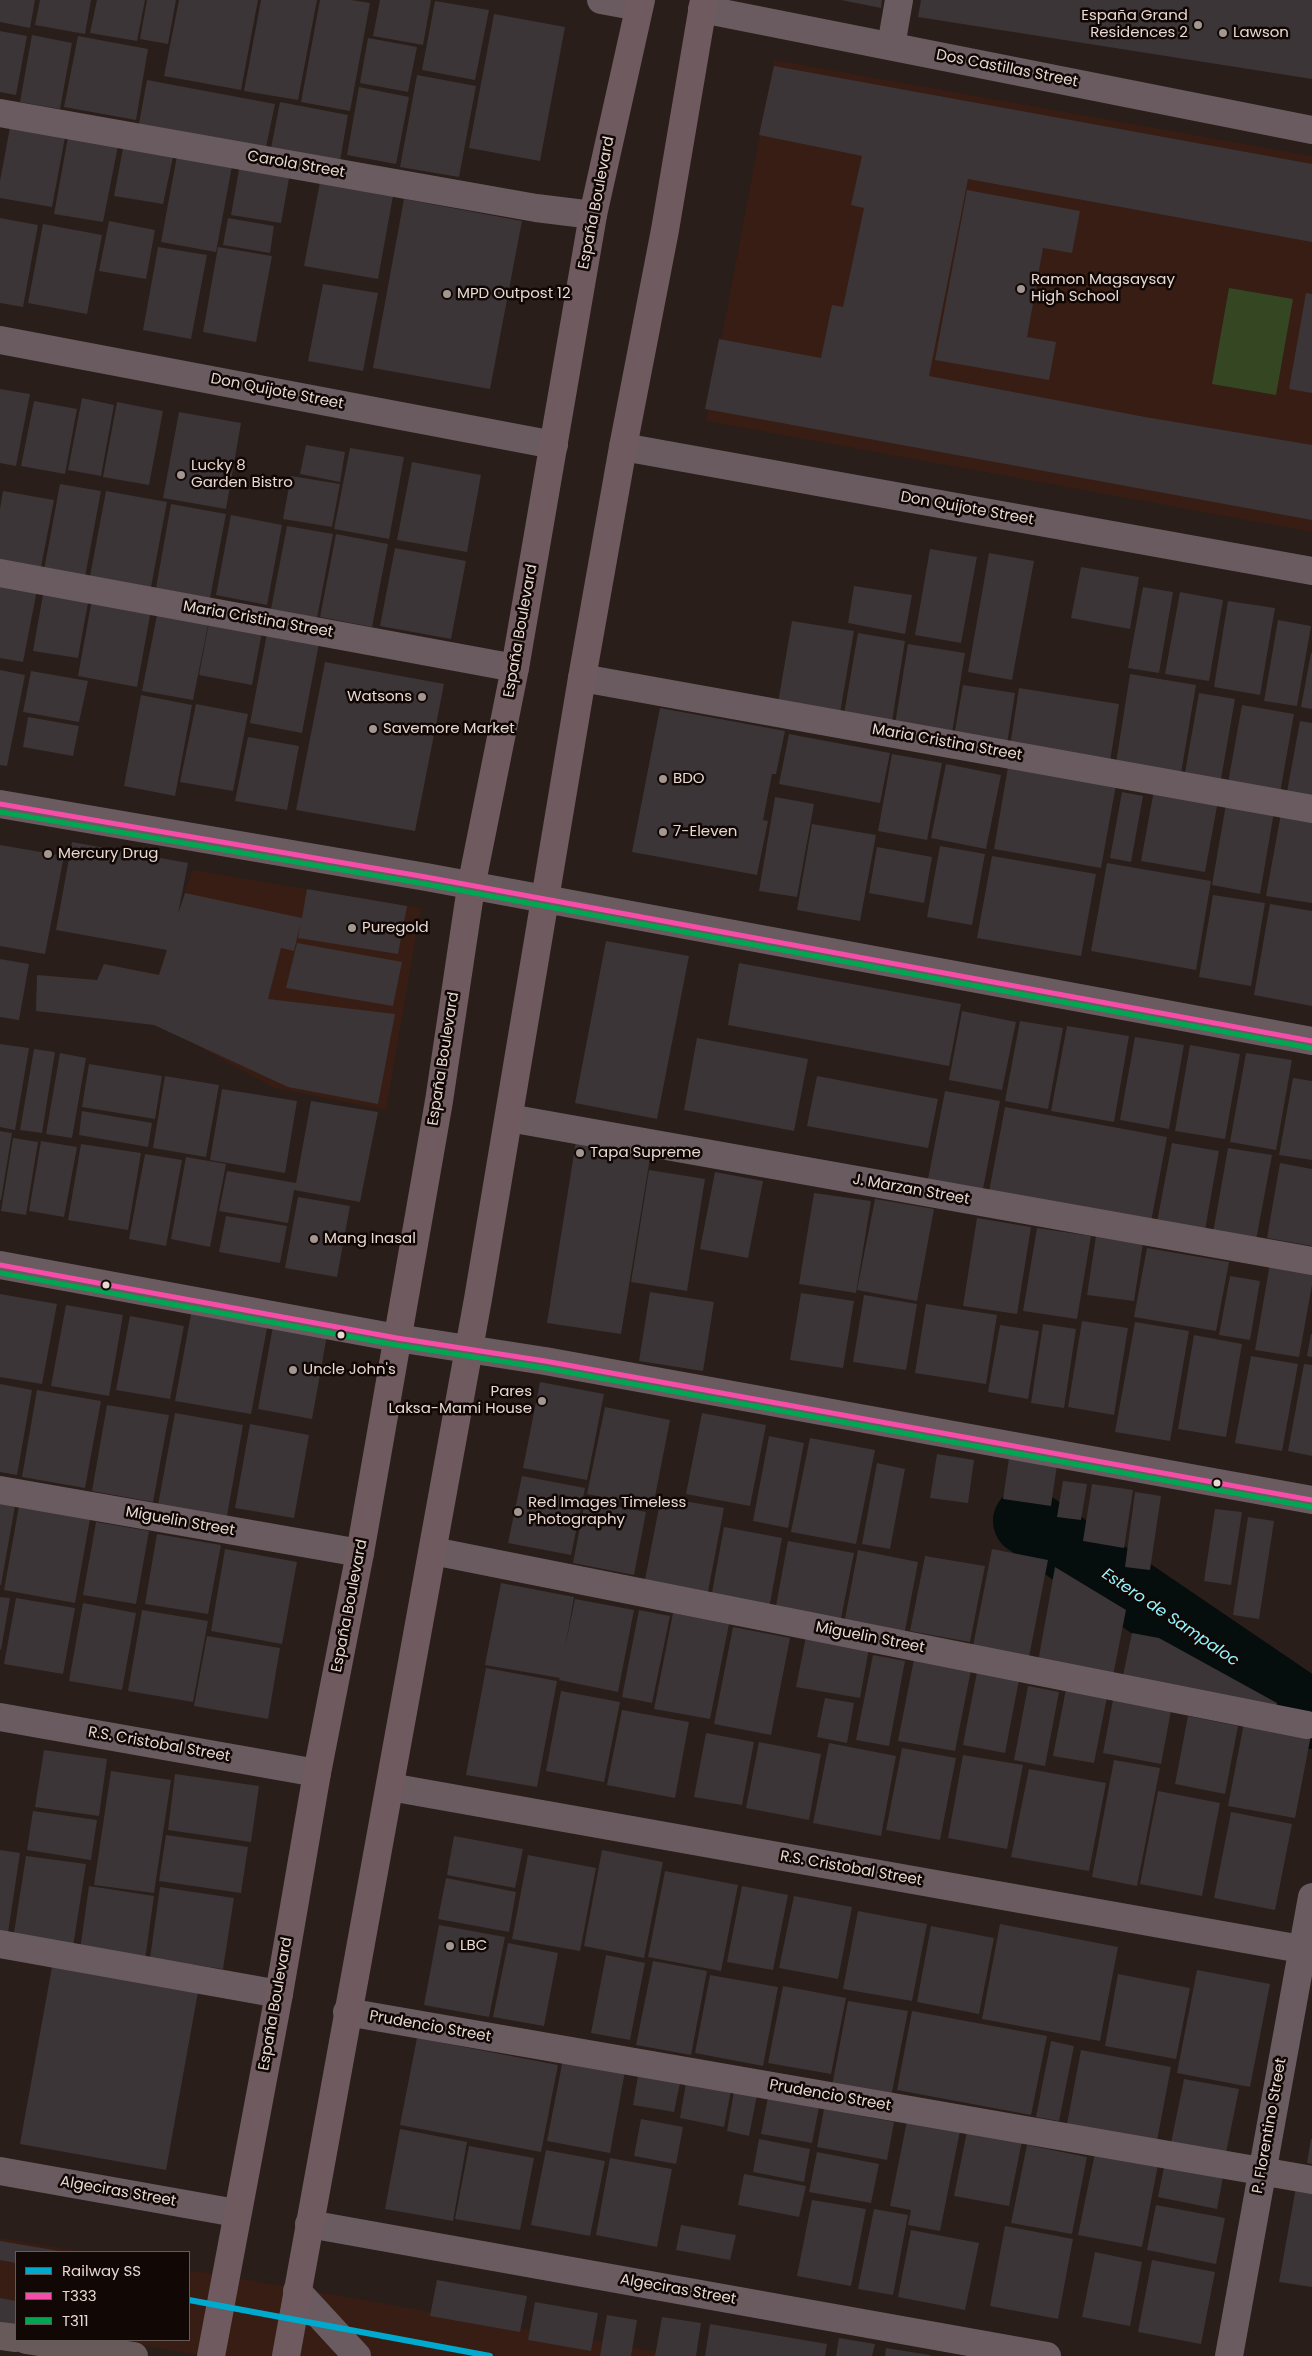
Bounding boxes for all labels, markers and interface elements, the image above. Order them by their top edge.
place label: España Grand Residences 2 [1081,7,1188,42]
marker: España Grand Residences 2 [1192,19,1204,31]
place label: Lawson [1233,24,1289,42]
marker: Lawson [1217,27,1229,39]
street label: Dos Castillas Street [935,46,1079,92]
street label: España Boulevard [575,135,619,271]
street label: Carola Street [246,148,346,182]
place label: Ramon Magsaysay High School [1031,271,1175,306]
marker: Ramon Magsaysay High School [1015,283,1027,295]
place label: MPD Outpost 12 [457,285,571,303]
marker: MPD Outpost 12 [441,288,453,300]
street label: Don Quijote Street [209,370,345,414]
place label: Lucky 8 Garden Bistro [191,457,293,492]
marker: Lucky 8 Garden Bistro [175,469,187,481]
street label: Don Quijote Street [899,488,1035,530]
street label: España Boulevard [500,563,542,699]
street label: Maria Cristina Street [182,598,334,642]
place label: Watsons [347,688,412,706]
marker: Watsons [416,691,428,703]
place label: Savemore Market [383,720,515,738]
street label: Maria Cristina Street [871,721,1023,765]
marker: Savemore Market [367,723,379,735]
place label: BDO [673,770,705,788]
marker: BDO [657,773,669,785]
place label: 7-Eleven [673,823,737,841]
marker: 7-Eleven [657,826,669,838]
place label: Mercury Drug [58,845,158,863]
marker: Mercury Drug [42,848,54,860]
place label: Puregold [362,919,429,937]
marker: Puregold [346,922,358,934]
street label: España Boulevard [425,991,463,1127]
place label: Tapa Supreme [590,1144,701,1162]
marker: Tapa Supreme [574,1147,586,1159]
street label: J. Marzan Street [851,1171,971,1209]
place label: Mang Inasal [324,1230,416,1248]
marker: Mang Inasal [308,1233,320,1245]
unlabelled marker [101,1280,111,1290]
unlabelled marker [336,1330,346,1340]
place label: Uncle John's [303,1361,396,1379]
marker: Uncle John's [287,1364,299,1376]
place label: Pares Laksa-Mami House [389,1383,532,1418]
marker: Pares Laksa-Mami House [536,1395,548,1407]
unlabelled marker [1212,1478,1222,1488]
place label: Red Images Timeless Photography [528,1494,686,1529]
street label: Miguelin Street [124,1504,236,1540]
marker: Red Images Timeless Photography [512,1506,524,1518]
street label: España Boulevard [328,1538,372,1674]
water label: Estero de Sampaloc [1098,1565,1242,1671]
street label: Miguelin Street [814,1619,926,1657]
street label: R.S. Cristobal Street [87,1724,231,1766]
street label: R.S. Cristobal Street [779,1848,923,1890]
street label: España Boulevard [255,1936,297,2072]
place label: LBC [460,1937,487,1955]
marker: LBC [444,1940,456,1952]
street label: Prudencio Street [368,2007,492,2047]
street label: P. Florentino Street [1249,2057,1291,2195]
street label: Prudencio Street [768,2076,892,2116]
street label: Algeciras Street [59,2173,177,2211]
legend [15,2251,190,2341]
text: Railway SS [62,2260,141,2281]
street label: Algeciras Street [619,2271,737,2309]
text: T333 [62,2285,97,2306]
text: T311 [62,2310,89,2331]

